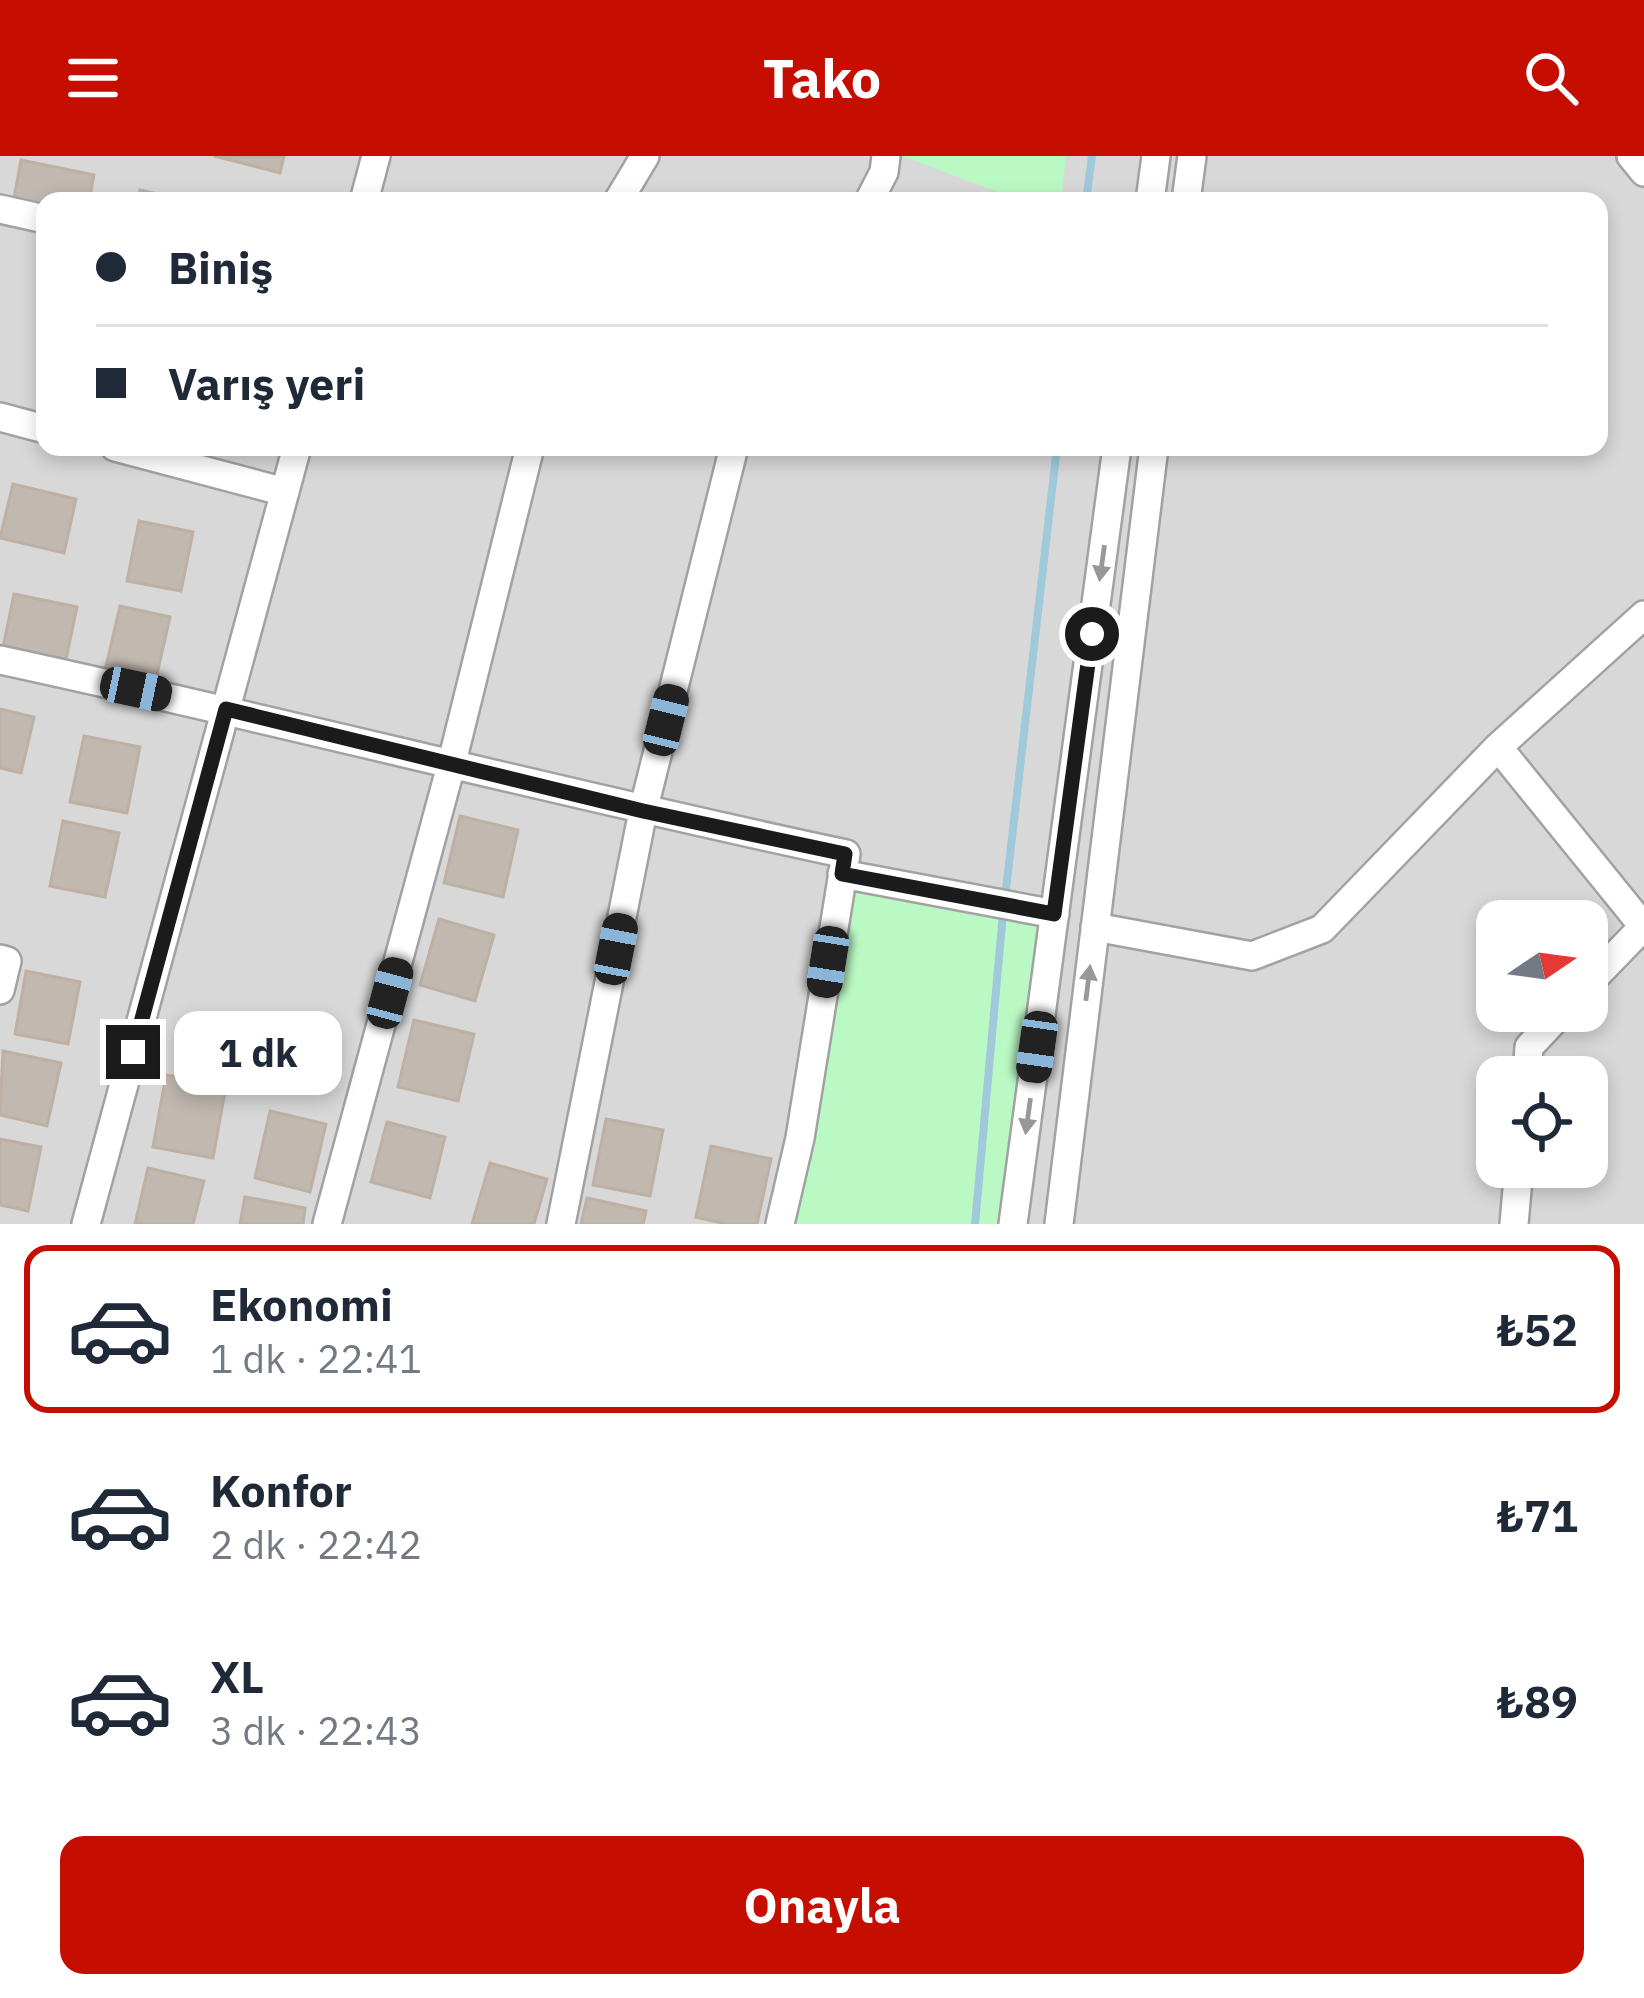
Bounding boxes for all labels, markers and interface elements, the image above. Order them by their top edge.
text: Tako [763,43,881,113]
icon: menu [60,45,126,111]
icon: search [1518,45,1584,111]
text: Biniş [168,238,273,296]
text: Varış yeri [168,354,365,412]
one-way arrow [1092,545,1111,582]
route start [1065,607,1119,661]
car [97,664,175,714]
car [640,681,692,759]
north arrow [1476,900,1608,1032]
map controls [1476,900,1608,1188]
car [591,910,641,988]
car [805,924,851,1000]
car [363,954,417,1032]
one-way arrow [1079,964,1098,1001]
car [1014,1009,1060,1085]
callout: 1 dk [175,1010,343,1094]
route end [106,1025,160,1079]
text: 1 dk [219,1027,297,1078]
button: locate [1476,1056,1608,1188]
one-way arrow [1018,1098,1037,1135]
icon: car [66,1275,174,1383]
text: Ekonomi [210,1275,393,1333]
text: ₺52 [1497,1300,1578,1358]
text: 1 dk · 22:41 [210,1333,422,1384]
icon: car [66,1461,174,1569]
text: Konfor [210,1461,352,1519]
text: ₺71 [1497,1486,1578,1544]
text: 2 dk · 22:42 [210,1519,422,1570]
icon: car [66,1647,174,1755]
text: XL [210,1647,264,1705]
text: ₺89 [1497,1672,1578,1730]
text: 3 dk · 22:43 [210,1705,422,1756]
button: Onayla [60,1836,1584,1974]

